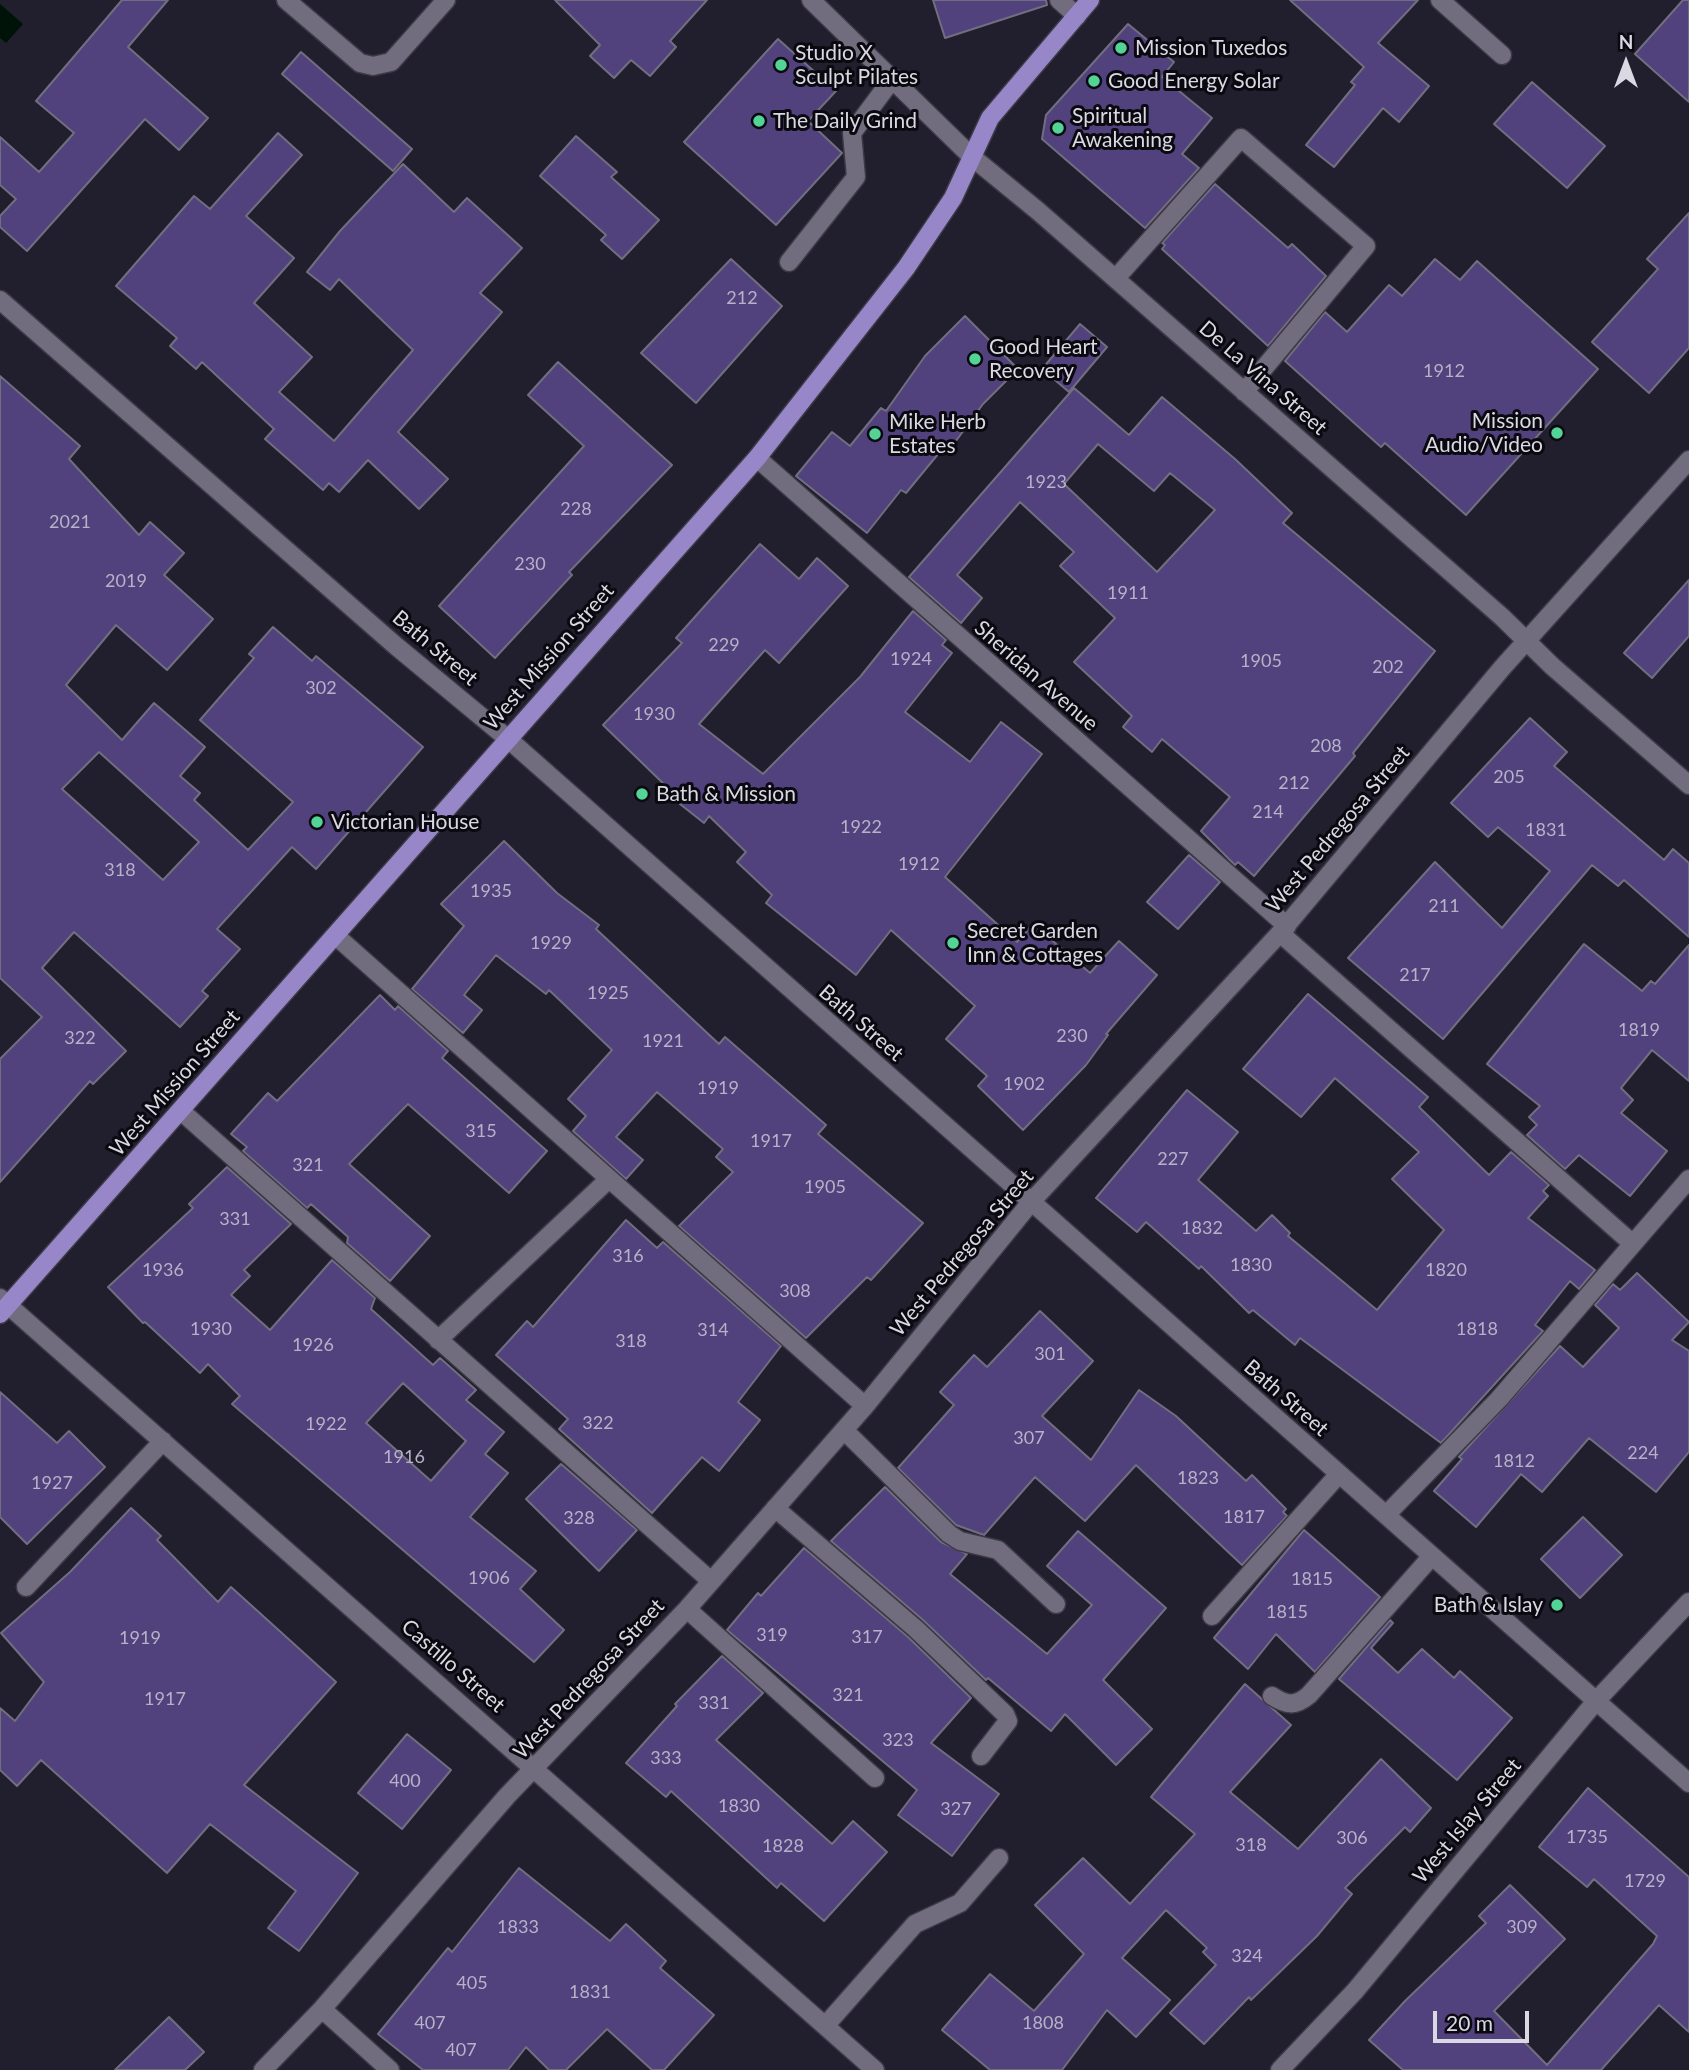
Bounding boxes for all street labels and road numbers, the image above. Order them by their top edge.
street label: De La Vina Street [1194,316,1332,440]
street label: West Mission Street [479,579,619,735]
street label: Bath Street [387,605,483,691]
street label: Sheridan Avenue [969,615,1103,737]
street label: West Pedregosa Street [1261,741,1415,917]
street label: Bath Street [814,979,908,1067]
street label: West Mission Street [105,1005,245,1161]
street label: West Pedregosa Street [885,1165,1039,1341]
street label: Bath Street [1239,1354,1333,1442]
street label: West Pedregosa Street [508,1594,670,1764]
street label: Castillo Street [396,1614,510,1718]
street label: West Islay Street [1408,1754,1526,1888]

